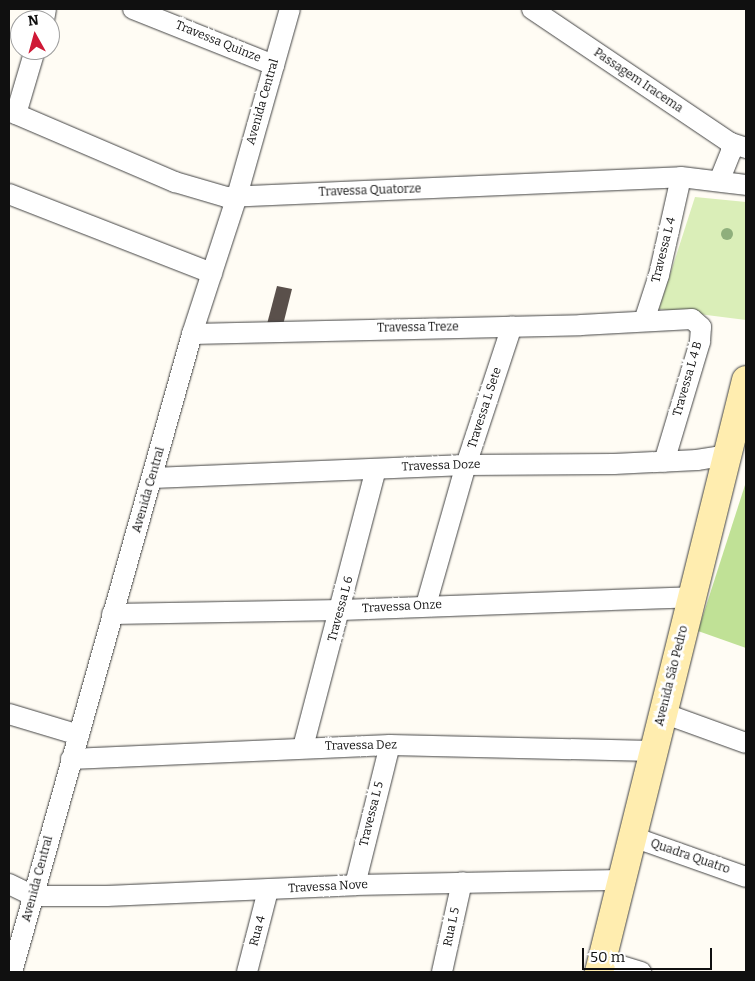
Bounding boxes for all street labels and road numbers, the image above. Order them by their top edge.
street label: Travessa Quinze [173,18,263,66]
street label: Passagem Iracema [591,46,685,116]
street label: Avenida Central [244,57,282,147]
street label: Travessa Quatorze [318,182,422,200]
street label: Travessa L 4 [649,216,679,284]
street label: Travessa Treze [377,320,459,336]
street label: Travessa L 4 B [670,340,706,418]
street label: Travessa L Sete [465,366,505,450]
street label: Avenida Central [130,445,168,535]
street label: Travessa Doze [401,457,481,475]
street label: Travessa L 6 [325,575,357,643]
street label: Travessa Onze [362,598,442,616]
street label: Avenida São Pedro [653,624,691,728]
street label: Travessa Dez [325,738,397,754]
street label: Travessa L 5 [357,780,387,848]
street label: Avenida Central [20,834,56,924]
street label: Quadra Quatro [648,837,732,877]
street label: Travessa Nove [288,878,368,896]
street label: Rua L 5 [441,906,463,948]
street label: Rua 4 [247,914,269,948]

